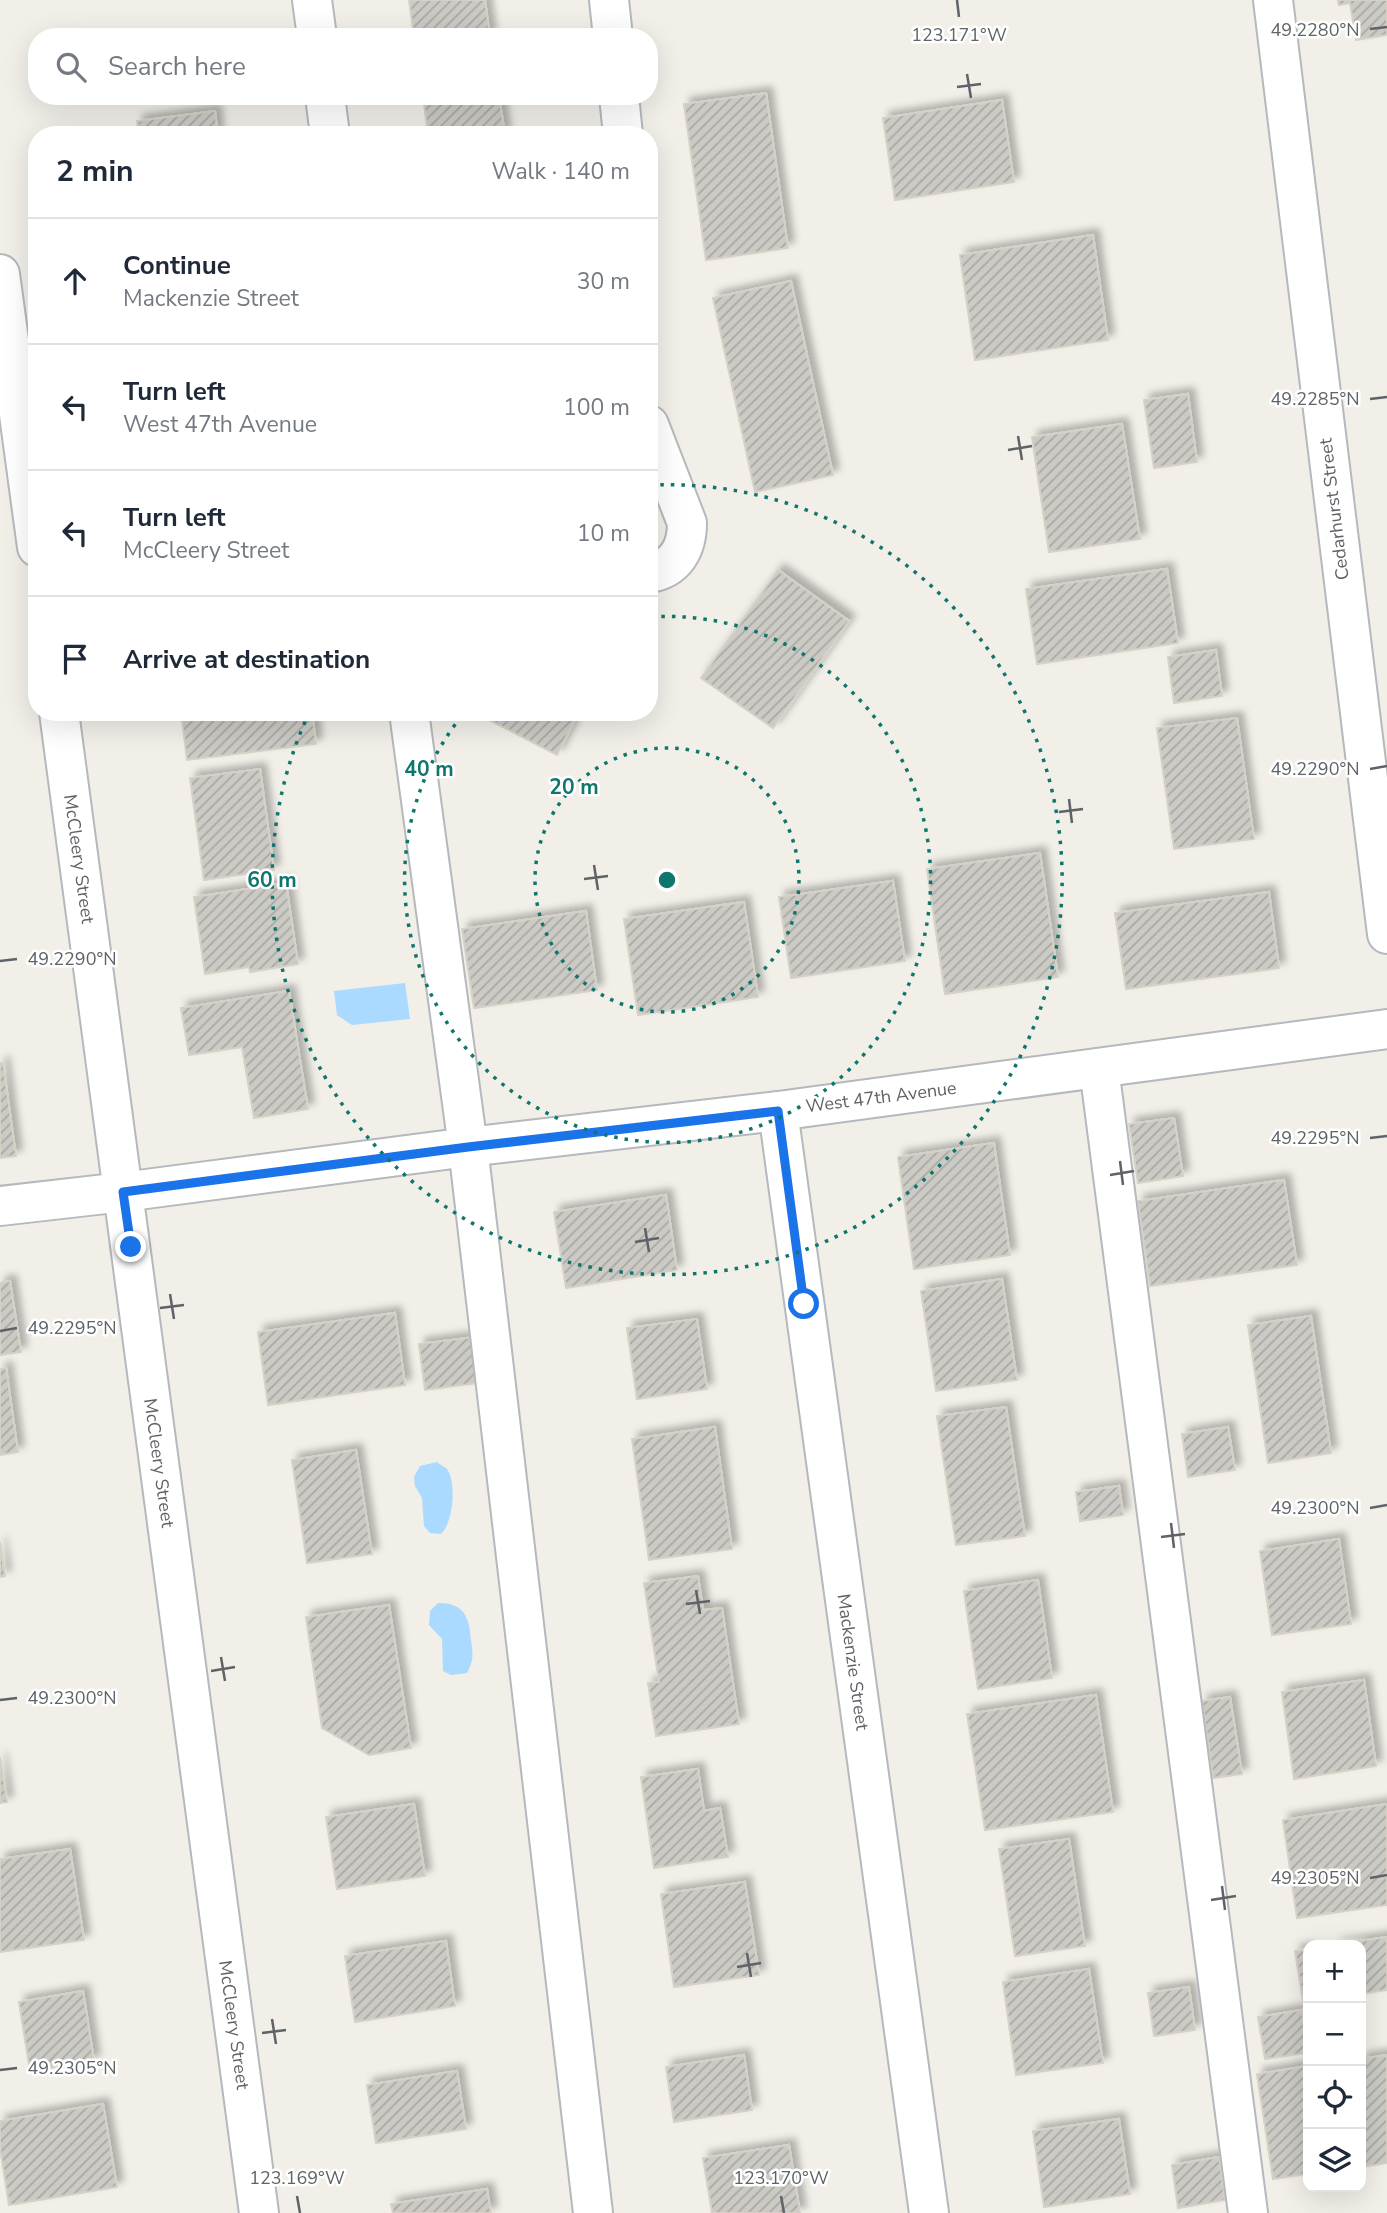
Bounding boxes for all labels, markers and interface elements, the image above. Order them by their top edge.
text: 49.2280°N [1271,18,1359,42]
text: 123.171°W [911,23,1007,47]
search box [28,28,658,105]
icon: search [52,48,90,86]
text: Search here [108,49,246,84]
text: 2 min [56,151,134,192]
text: Walk · 140 m [491,156,630,187]
text: Continue [123,248,231,283]
icon: ahead [56,262,94,300]
text: 30 m [577,266,630,297]
text: Mackenzie Street [123,283,299,314]
text: Turn left [123,374,226,409]
text: 49.2285°N [1271,387,1359,411]
icon: left [56,388,94,426]
text: 100 m [563,392,630,423]
text: West 47th Avenue [123,409,317,440]
street label: Cedarhurst Street [1313,436,1355,581]
text: Turn left [123,500,226,535]
icon: left [56,514,94,552]
text: 10 m [577,518,630,549]
text: McCleery Street [123,535,289,566]
icon: arrive [56,640,94,678]
text: Arrive at destination [123,642,370,677]
text: 40 m [404,755,454,783]
text: 49.2290°N [1271,757,1359,781]
text: 20 m [549,773,599,801]
street label: McCleery Street [58,793,100,926]
text: 60 m [247,866,297,894]
centre of rings [655,868,679,892]
text: 49.2290°N [28,947,116,971]
street label: West 47th Avenue [804,1076,958,1118]
text: 49.2295°N [1271,1126,1359,1150]
route end [115,1231,146,1262]
route start [788,1288,819,1319]
text: 49.2295°N [28,1316,116,1340]
street label: McCleery Street [138,1397,180,1530]
text: 49.2300°N [1271,1496,1359,1520]
street label: Mackenzie Street [832,1592,875,1733]
text: 49.2300°N [28,1686,116,1710]
text: 49.2305°N [1271,1866,1359,1890]
map controls [1303,1940,1366,2192]
button: + [1303,1940,1366,2003]
street label: McCleery Street [213,1959,255,2092]
button: − [1303,2003,1366,2066]
text: 49.2305°N [28,2056,116,2080]
button: locate [1303,2066,1366,2129]
button: layers [1303,2129,1366,2192]
text: 123.169°W [249,2166,345,2190]
text: 123.170°W [733,2166,829,2190]

